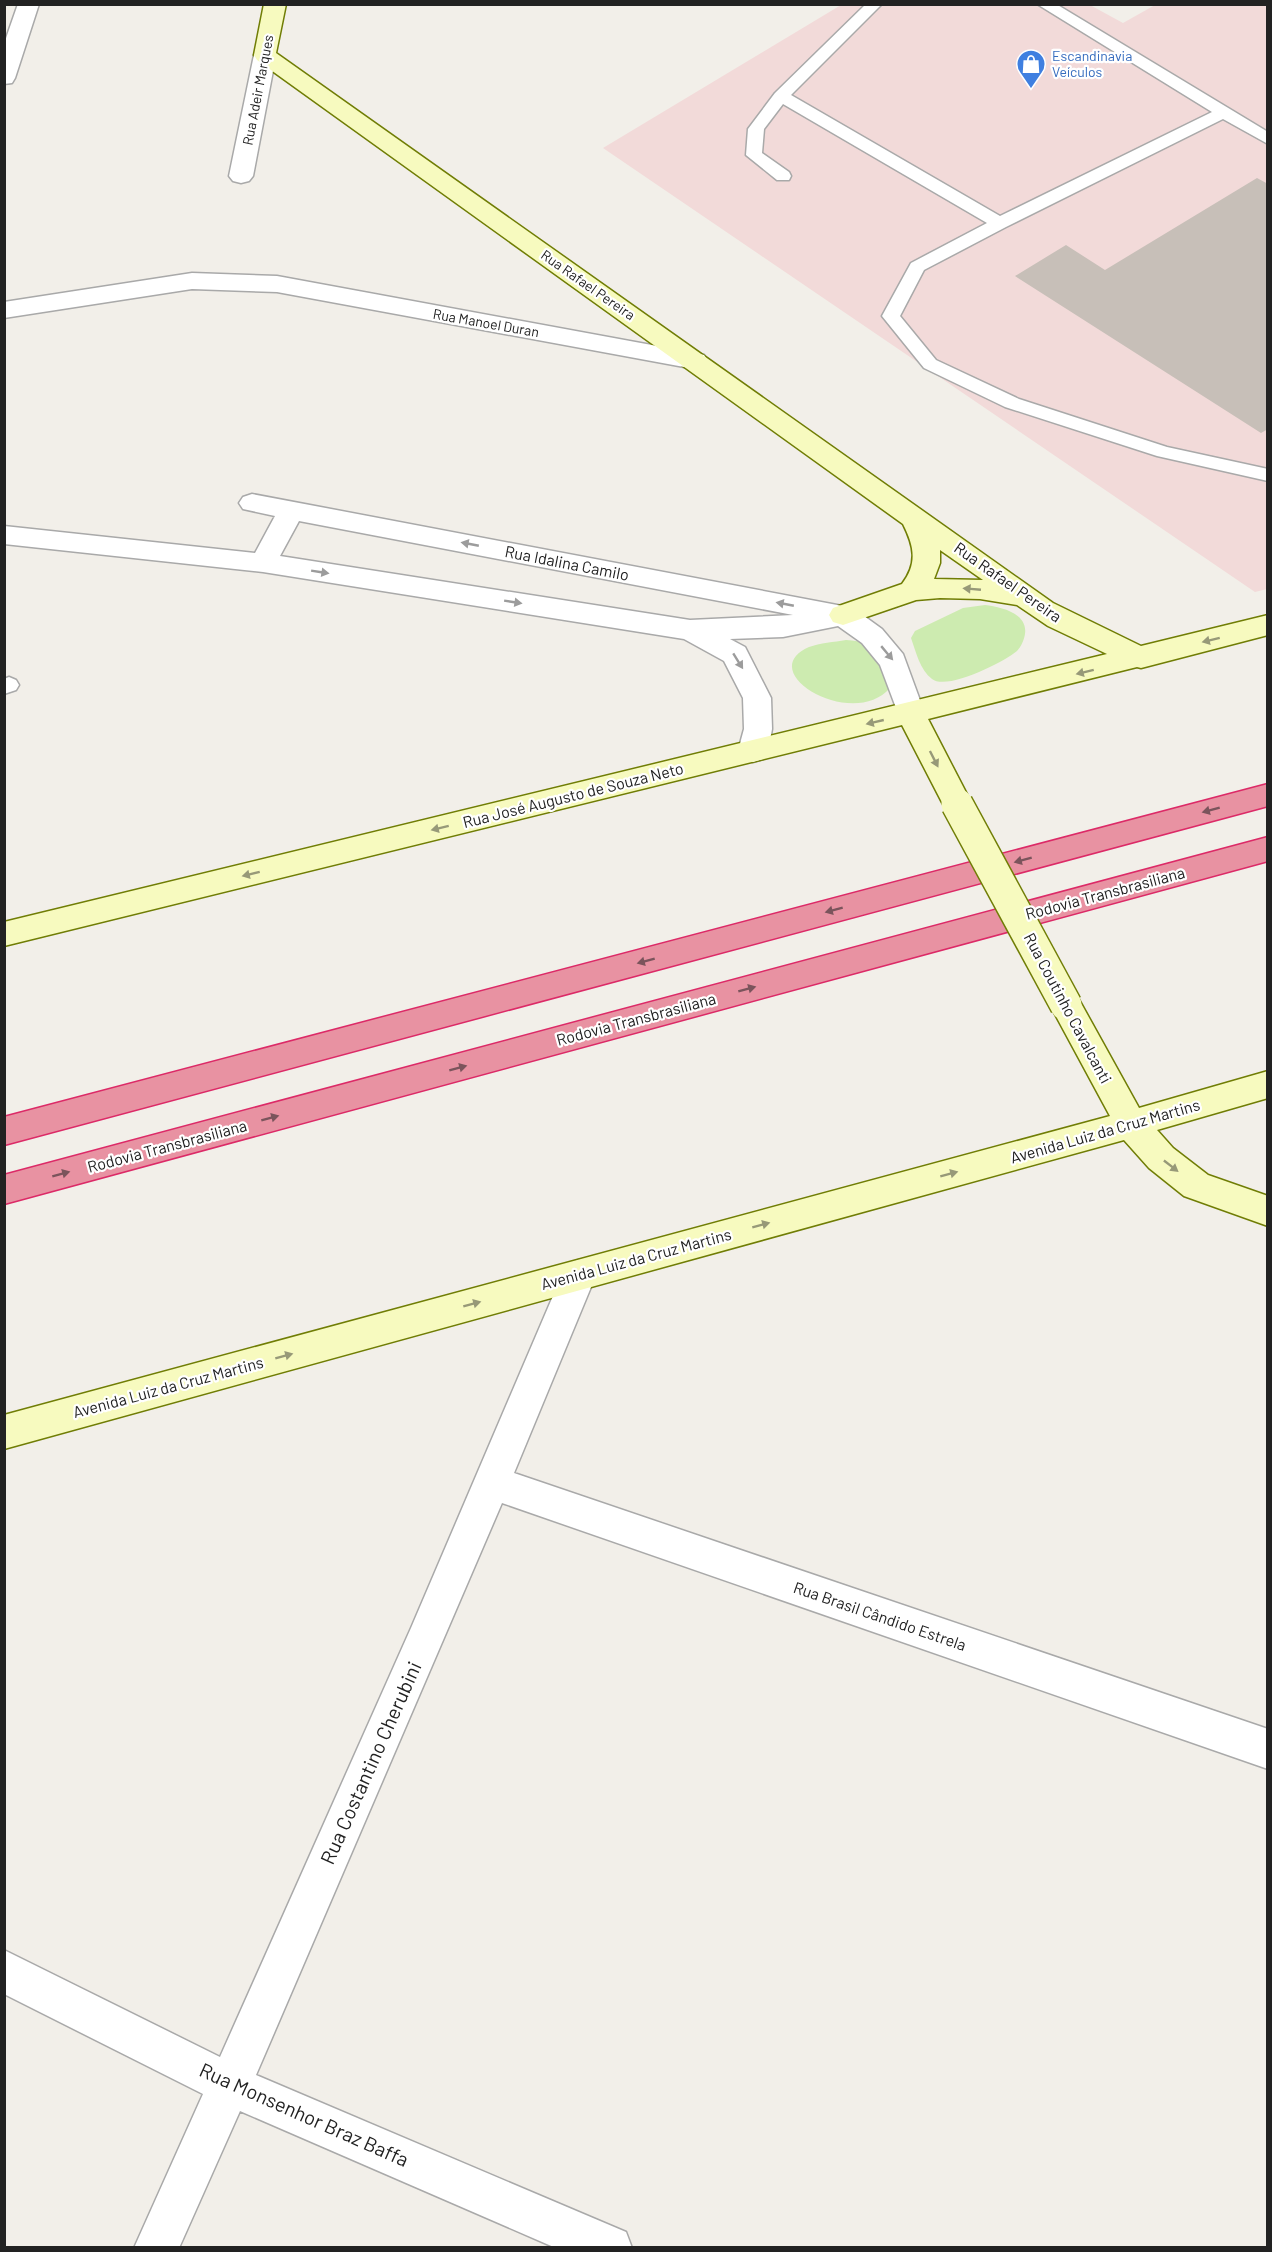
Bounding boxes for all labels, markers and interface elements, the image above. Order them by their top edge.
street label: Rua Adeir Marques [238,33,277,147]
place label: Escandinavia Veículos [1052,47,1132,80]
shop icon: Escandinavia Veículos [1015,48,1047,90]
street label: Rua Rafael Pereira [538,246,639,323]
street label: Rua Manoel Duran [432,305,540,340]
street label: Rua Rafael Pereira [951,537,1066,626]
one-way arrow [460,539,479,548]
street label: Rua Idalina Camilo [503,541,631,584]
one-way arrow [311,568,330,577]
one-way arrow [963,584,982,594]
one-way arrow [504,598,523,607]
one-way arrow [775,599,794,608]
one-way arrow [1202,635,1220,645]
one-way arrow [880,645,893,661]
one-way arrow [732,653,743,669]
one-way arrow [1075,667,1094,677]
one-way arrow [865,718,884,728]
one-way arrow [929,751,938,768]
street label: Rua José Augusto de Souza Neto [461,758,685,831]
one-way arrow [1202,806,1220,815]
one-way arrow [431,823,449,833]
one-way arrow [1013,856,1031,865]
street label: Rodovia Transbrasiliana [1023,862,1187,923]
one-way arrow [242,869,260,879]
one-way arrow [825,906,843,916]
street label: Rua Coutinho Cavalcanti [1021,929,1116,1086]
one-way arrow [637,956,655,966]
one-way arrow [738,984,757,994]
street label: Rodovia Transbrasiliana [554,988,718,1049]
one-way arrow [449,1062,467,1072]
street label: Avenida Luiz da Cruz Martins [1008,1094,1202,1167]
one-way arrow [260,1113,279,1123]
street label: Rodovia Transbrasiliana [85,1115,249,1176]
one-way arrow [1164,1160,1179,1172]
one-way arrow [52,1169,70,1179]
one-way arrow [941,1169,959,1178]
one-way arrow [752,1220,770,1229]
street label: Avenida Luiz da Cruz Martins [539,1224,733,1293]
one-way arrow [463,1299,481,1308]
one-way arrow [275,1350,293,1360]
street label: Avenida Luiz da Cruz Martins [71,1352,265,1421]
street label: Rua Brasil Cândido Estrela [791,1577,969,1654]
street label: Rua Costantino Cherubini [315,1658,426,1868]
street label: Rua Monsenhor Braz Baffa [196,2057,413,2171]

